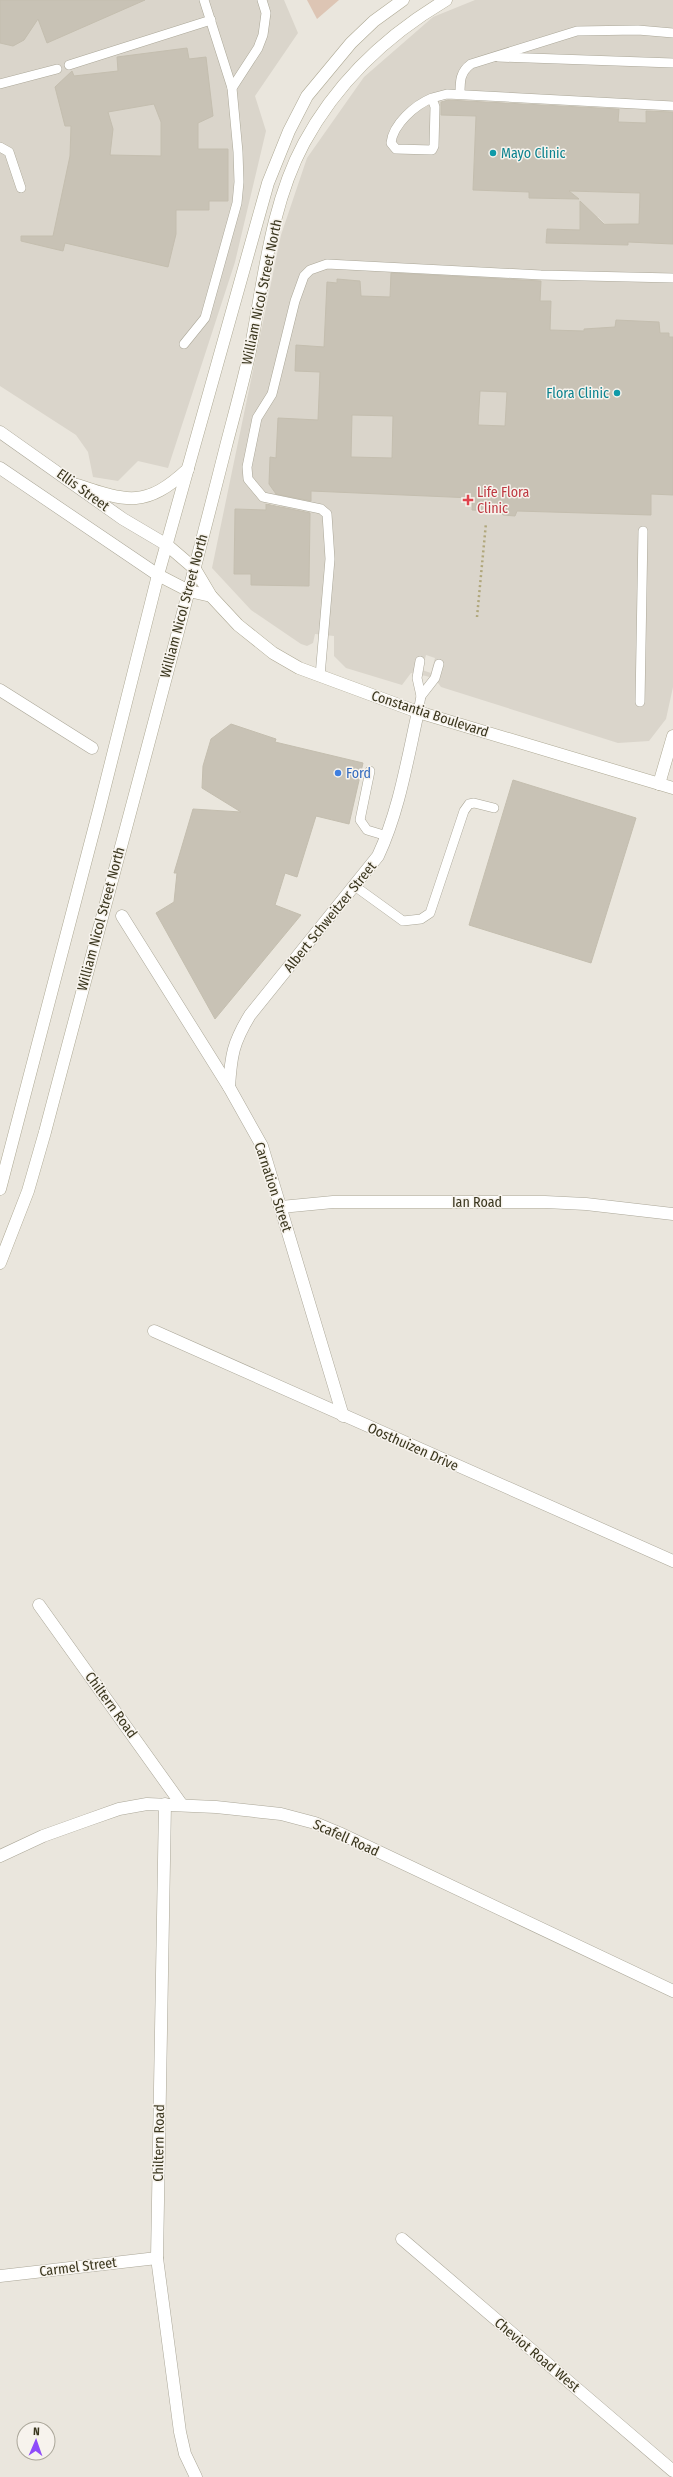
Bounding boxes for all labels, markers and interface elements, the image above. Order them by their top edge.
place label: Mayo Clinic [501,145,566,162]
marker: Mayo Clinic [488,148,498,158]
street label: William Nicol Street North [238,218,286,366]
place label: Flora Clinic [546,385,609,402]
marker: Flora Clinic [612,388,622,398]
street label: Ellis Street [53,465,113,515]
place label: Life Flora Clinic [477,484,530,517]
marker: Life Flora Clinic [462,494,474,506]
street label: William Nicol Street North [157,532,211,680]
street label: Constantia Boulevard [369,687,491,741]
place label: Ford [346,765,371,782]
marker: Ford [333,768,343,778]
street label: William Nicol Street North [74,845,128,993]
street label: Albert Schweitzer Street [280,858,380,976]
street label: Carnation Street [250,1140,296,1234]
street label: Ian Road [452,1194,502,1211]
street label: Oosthuizen Drive [365,1419,461,1475]
street label: Chiltern Road [81,1669,141,1741]
street label: Scafell Road [310,1816,382,1860]
street label: Chiltern Road [150,2104,168,2182]
street label: Carmel Street [38,2254,118,2280]
street label: Cheviot Road West [491,2314,584,2396]
north arrow [16,2421,56,2461]
text: N [33,2425,40,2438]

